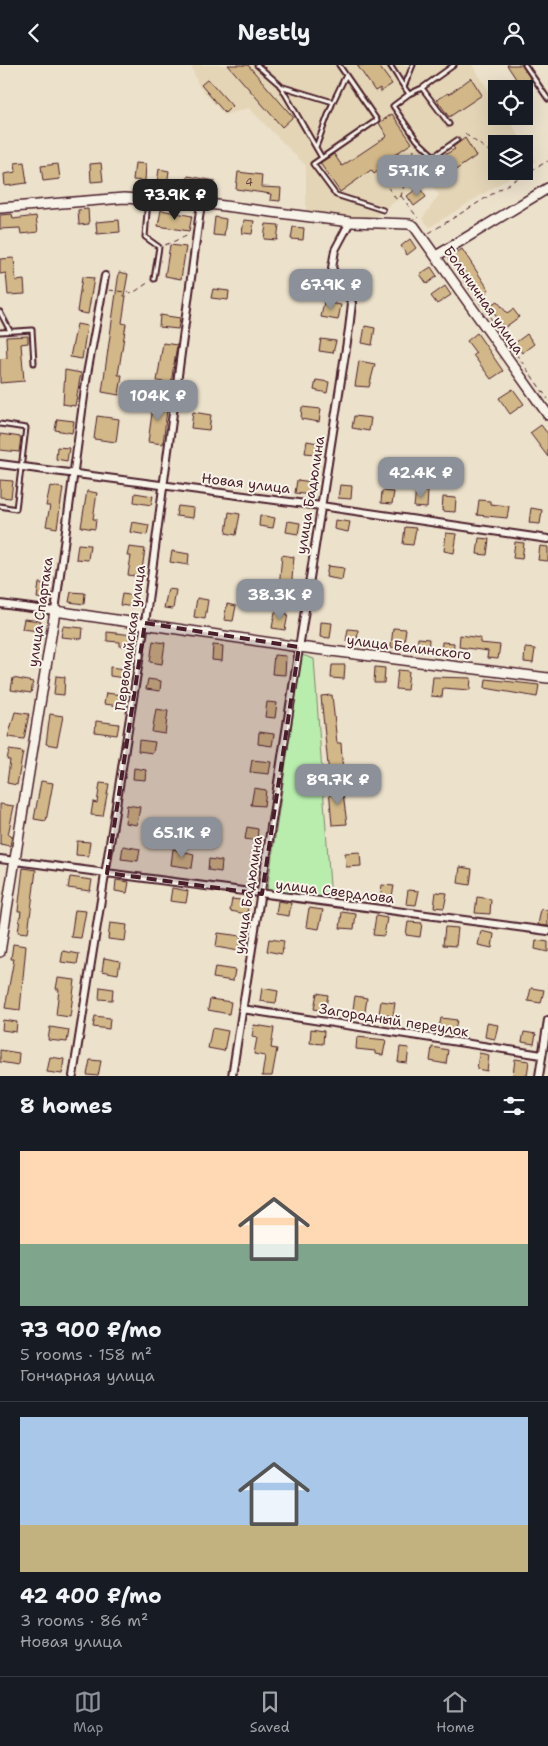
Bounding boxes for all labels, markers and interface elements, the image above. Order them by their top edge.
text: Nestly [237,18,311,47]
icon: back [20,19,48,47]
icon: person [500,19,528,47]
map controls [488,80,533,180]
button: locate [488,80,533,125]
button: layers [488,135,533,180]
pin: 57.1K ₽ [371,155,463,197]
text: 57.1K ₽ [388,160,446,181]
house number: 4 [245,175,253,190]
pin: 73.9K ₽ [129,179,221,221]
text: 73.9K ₽ [144,184,206,205]
street label: Больничная улица [440,242,528,358]
pin: 67.9K ₽ [285,269,377,311]
text: 67.9K ₽ [300,274,362,295]
pin: 104K ₽ [117,379,199,422]
text: 104K ₽ [130,385,186,406]
street label: улица Бадюлина [292,434,328,555]
pin: 42.4K ₽ [375,457,467,499]
text: 42.4K ₽ [389,462,453,483]
street label: Новая улица [201,469,292,497]
street label: улица Спартака [23,556,57,668]
street label: Первомайская улица [111,564,149,712]
pin: 38.3K ₽ [234,579,326,621]
text: 38.3K ₽ [248,584,313,605]
street label: улица Белинского [346,630,472,664]
pin: 89.7K ₽ [292,763,384,806]
text: 89.7K ₽ [306,769,370,790]
pin: 65.1K ₽ [136,817,228,859]
text: 65.1K ₽ [153,822,211,843]
street label: улица Бадюлина [230,834,266,955]
street label: улица Свердлова [275,875,396,907]
street label: Загородный переулок [318,999,471,1041]
text: 8 homes [20,1092,112,1120]
icon: filters [500,1092,528,1120]
icon: home [229,1184,319,1274]
text: 73 900 ₽/mo [20,1316,162,1344]
text: 5 rooms · 158 m² [20,1344,152,1365]
text: Гончарная улица [20,1365,155,1386]
icon: home [229,1449,319,1539]
text: 42 400 ₽/mo [20,1582,162,1610]
text: 3 rooms · 86 m² [20,1610,148,1631]
text: Новая улица [20,1631,122,1652]
tab: Map [73,1688,103,1736]
tab: Saved [250,1688,290,1736]
tab: Home [436,1688,475,1736]

